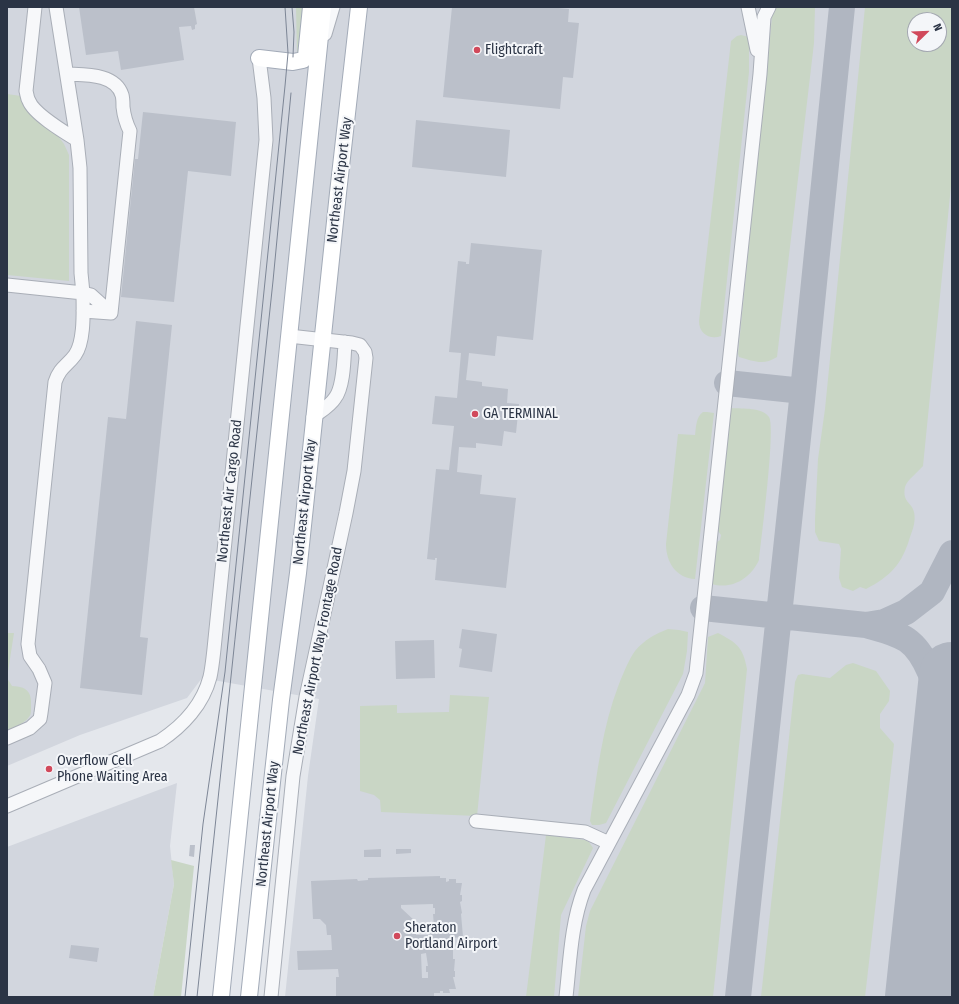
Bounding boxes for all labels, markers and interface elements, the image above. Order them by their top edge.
north arrow [907,12,947,52]
text: N [930,22,945,33]
place label: Flightcraft [485,42,543,58]
marker: Flightcraft [472,45,482,55]
street label: Northeast Airport Way [324,116,356,244]
place label: GA TERMINAL [483,406,558,422]
marker: GA TERMINAL [470,409,480,419]
street label: Northeast Air Cargo Road [214,419,246,563]
street label: Northeast Airport Way [290,438,320,566]
street label: Northeast Airport Way Frontage Road [290,546,346,756]
place label: Overflow Cell Phone Waiting Area [57,753,168,786]
street label: Northeast Airport Way [253,760,283,888]
marker: Overflow Cell Phone Waiting Area [44,764,54,774]
place label: Sheraton Portland Airport [405,920,497,952]
marker: Sheraton Portland Airport [392,931,402,941]

